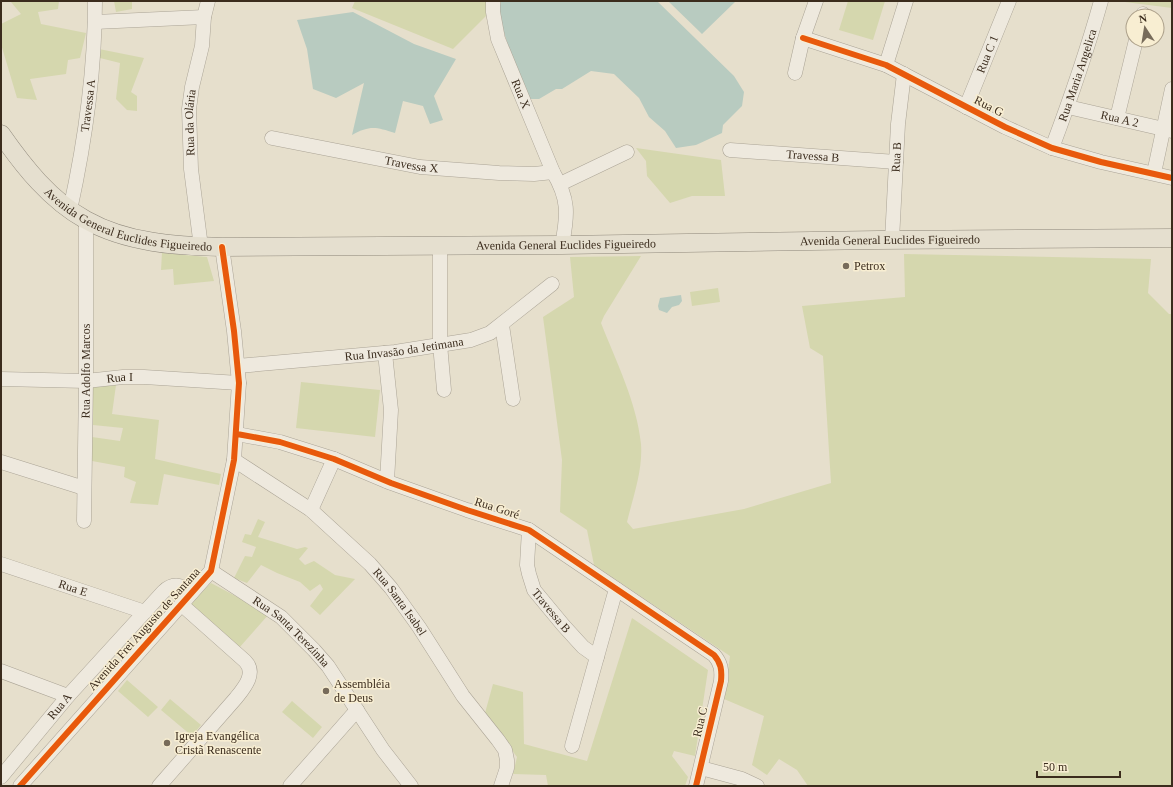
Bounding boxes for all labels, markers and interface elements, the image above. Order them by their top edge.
north arrow [1125,8,1165,48]
text: N [1138,12,1148,25]
street label: Rua Maria Angelica [1055,27,1100,124]
street label: Rua C 1 [974,33,1001,75]
street label: Rua X [508,77,533,111]
street label: Travessa A [78,78,98,133]
street label: Rua da Olária [182,88,199,156]
street label: Rua G [972,93,1006,119]
street label: Rua A 2 [1099,108,1140,130]
street label: Rua B [889,142,904,173]
street label: Travessa B [786,147,840,165]
street label: Travessa X [384,153,439,175]
street label: Avenida General Euclides Figueiredo [41,185,212,254]
street label: Avenida General Euclides Figueiredo [800,232,980,248]
street label: Avenida General Euclides Figueiredo [476,237,656,253]
place label: Petrox [854,259,885,273]
marker: Petrox [841,261,851,271]
street label: Rua Adolfo Marcos [78,323,93,418]
street label: Rua Invasão da Jetimana [344,334,465,363]
street label: Rua I [106,370,133,386]
street label: Rua Goré [473,494,521,522]
street label: Avenida Frei Augusto de Santana [85,564,203,693]
street label: Rua Santa Isabel [370,565,430,639]
street label: Rua E [57,577,89,599]
street label: Travessa B [529,586,574,636]
street label: Rua Santa Terezinha [250,593,333,670]
place label: Assembléia de Deus [334,677,391,705]
marker: Assembléia de Deus [321,686,331,696]
street label: Rua A [45,690,75,722]
street label: Rua C [690,706,710,738]
place label: Igreja Evangélica Cristã Renascente [175,729,261,757]
marker: Igreja Evangélica Cristã Renascente [162,738,172,748]
scale bar [1037,753,1120,779]
text: 50 m [1043,760,1068,774]

